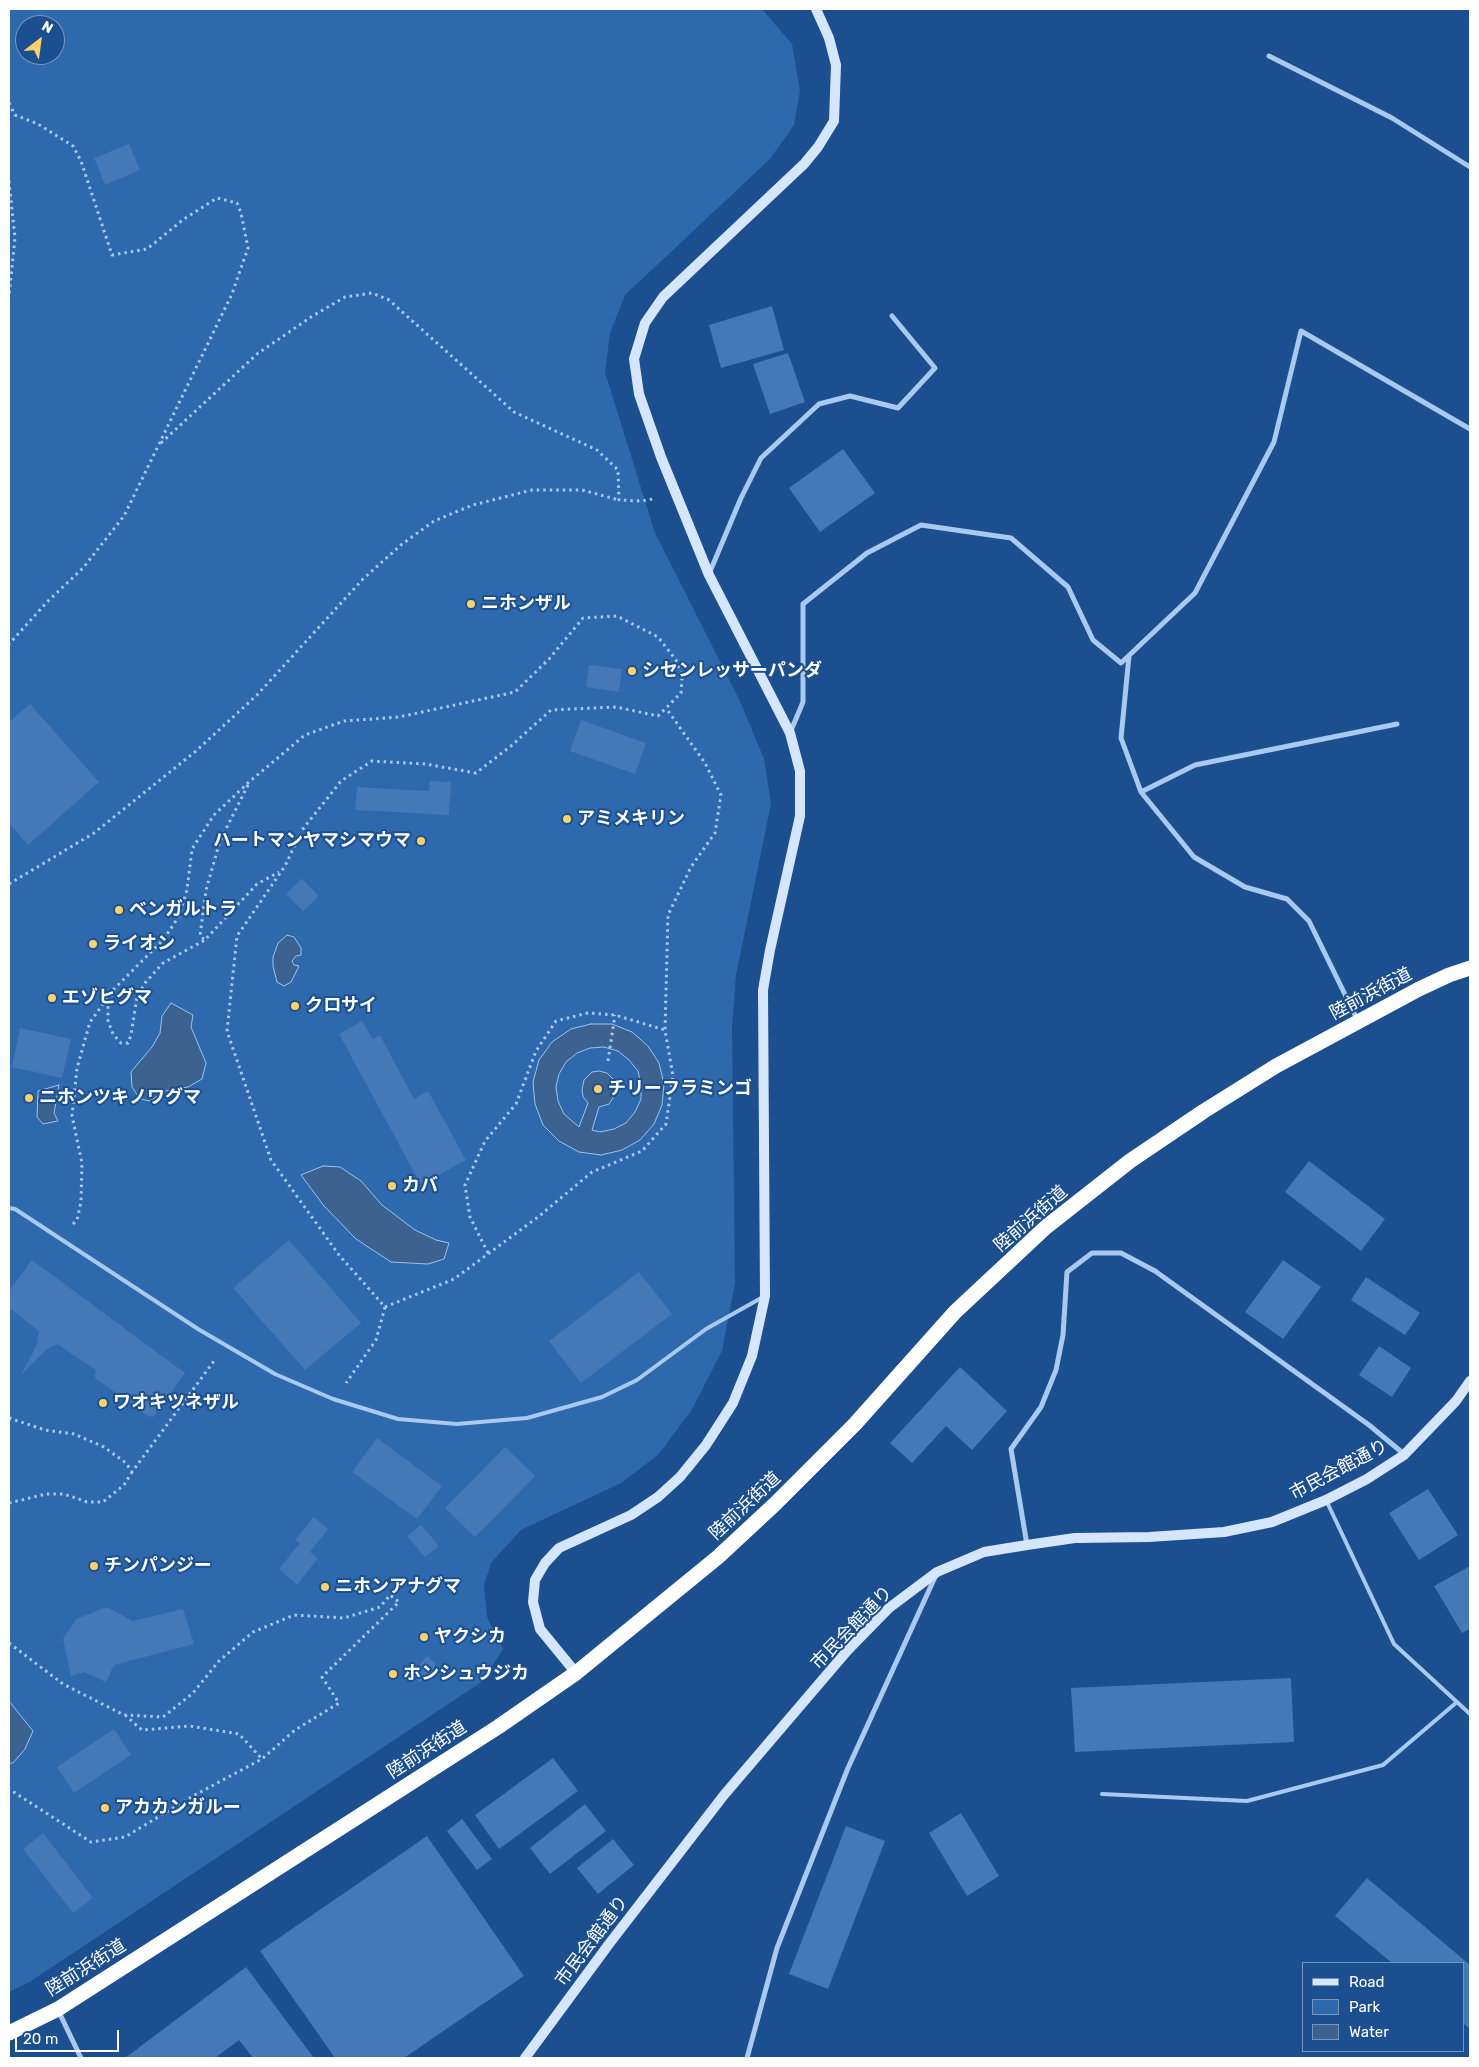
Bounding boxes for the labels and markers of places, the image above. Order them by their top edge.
place label: ニホンザル [481,593,571,615]
marker: ニホンザル [465,598,477,610]
place label: シセンレッサーパンダ [642,660,822,682]
marker: シセンレッサーパンダ [626,665,638,677]
place label: アミメキリン [577,808,685,830]
marker: アミメキリン [561,813,573,825]
place label: ハートマンヤマシマウマ [213,830,411,852]
marker: ハートマンヤマシマウマ [415,835,427,847]
place label: ベンガルトラ [129,899,237,921]
marker: ベンガルトラ [113,904,125,916]
place label: ライオン [103,933,175,955]
marker: ライオン [87,938,99,950]
place label: エゾヒグマ [62,987,152,1009]
marker: エゾヒグマ [46,992,58,1004]
place label: クロサイ [305,995,377,1017]
marker: クロサイ [289,1000,301,1012]
place label: チリーフラミンゴ [608,1078,752,1100]
marker: チリーフラミンゴ [592,1083,604,1095]
place label: ニホンツキノワグマ [39,1087,201,1109]
marker: ニホンツキノワグマ [23,1092,35,1104]
place label: カバ [402,1175,438,1197]
marker: カバ [386,1180,398,1192]
place label: ワオキツネザル [113,1392,239,1414]
marker: ワオキツネザル [97,1397,109,1409]
place label: チンパンジー [104,1555,212,1577]
marker: チンパンジー [88,1560,100,1572]
place label: ニホンアナグマ [335,1576,461,1598]
marker: ニホンアナグマ [319,1581,331,1593]
place label: ヤクシカ [434,1626,506,1648]
marker: ヤクシカ [418,1631,430,1643]
place label: ホンシュウジカ [403,1663,529,1685]
marker: ホンシュウジカ [387,1668,399,1680]
place label: アカカンガルー [115,1797,241,1819]
marker: アカカンガルー [99,1802,111,1814]

